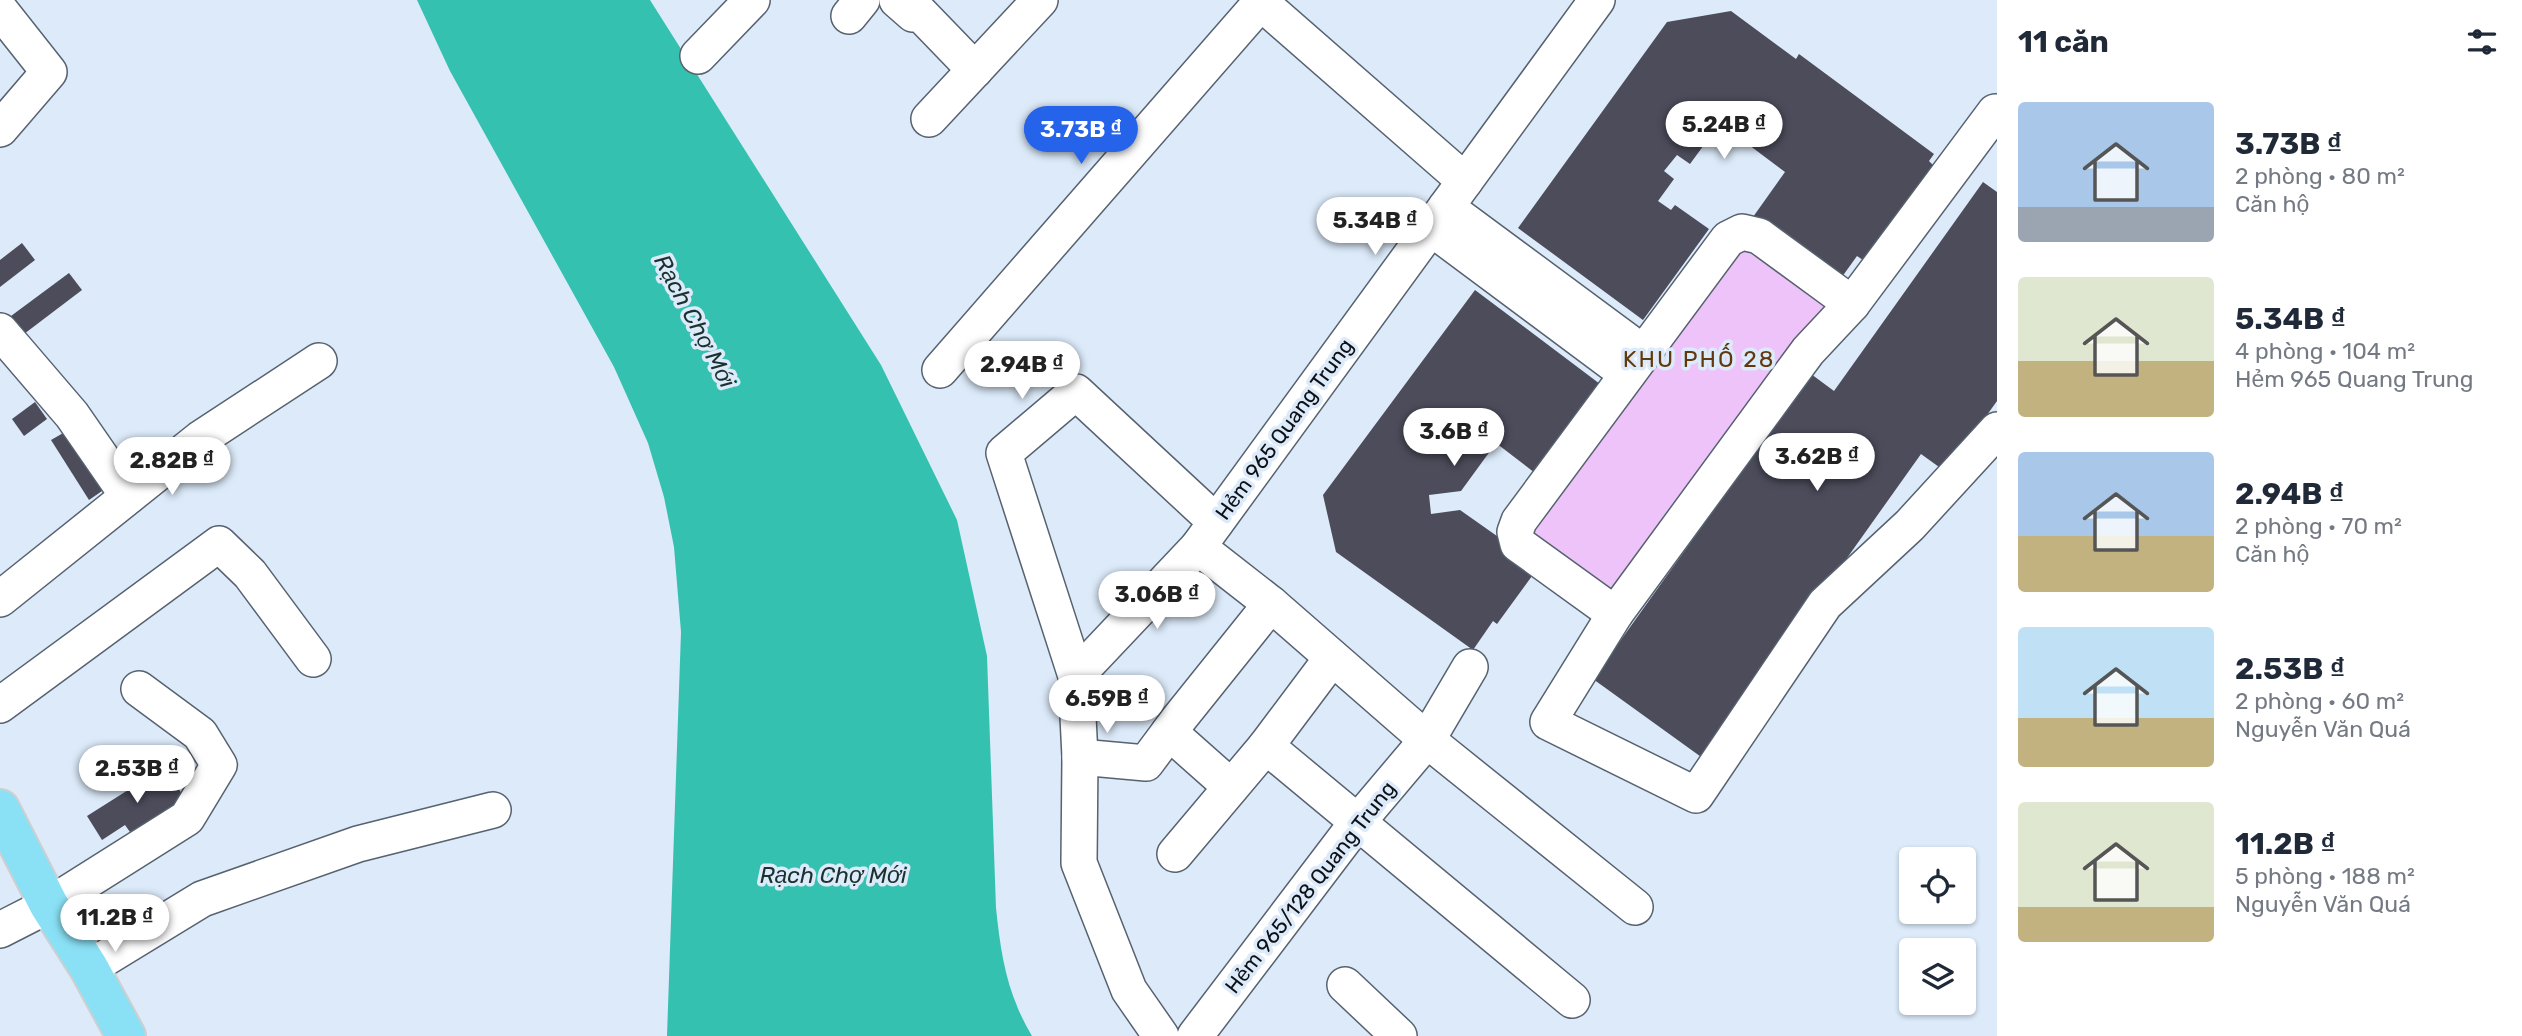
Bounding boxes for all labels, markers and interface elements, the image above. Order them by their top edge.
icon: filters [2463,23,2501,61]
text: 11 căn [2018,24,2109,60]
pin: 5.24B ₫ [1659,102,1789,161]
pin: 3.73B ₫ [1016,106,1146,166]
text: 5.24B ₫ [1682,110,1766,138]
text: 3.73B ₫ [1040,115,1122,143]
text: 3.73B ₫ [2235,126,2342,162]
icon: home [2074,130,2158,214]
text: 2 phòng · 80 m² [2235,162,2405,190]
text: Căn hộ [2235,190,2309,218]
pin: 5.34B ₫ [1310,198,1440,257]
text: 5.34B ₫ [1332,206,1418,234]
water label: Rạch Chợ Mới [648,249,743,394]
text: 5.34B ₫ [2235,301,2346,337]
icon: home [2074,305,2158,389]
street label: Hẻm 965 Quang Trung [1210,334,1358,524]
text: 4 phòng · 104 m² [2235,337,2415,365]
pin: 2.94B ₫ [957,342,1087,401]
district label: KHU PHỐ 28 [1623,343,1775,373]
text: 2.94B ₫ [980,350,1064,378]
text: Hẻm 965 Quang Trung [2235,365,2473,393]
pin: 3.6B ₫ [1397,408,1511,468]
text: 3.6B ₫ [1419,417,1489,445]
pin: 3.62B ₫ [1752,434,1882,493]
pin: 2.82B ₫ [107,438,237,497]
text: 3.62B ₫ [1775,442,1859,470]
text: 2.82B ₫ [130,446,214,474]
text: 2.94B ₫ [2235,476,2344,512]
icon: home [2074,480,2158,564]
text: 2 phòng · 70 m² [2235,512,2402,540]
text: Căn hộ [2235,540,2309,568]
pin: 3.06B ₫ [1092,572,1222,631]
text: 3.06B ₫ [1114,580,1200,608]
text: 2.53B ₫ [2235,651,2345,687]
icon: home [2074,655,2158,739]
pin: 6.59B ₫ [1042,676,1172,735]
text: 6.59B ₫ [1065,684,1149,712]
text: 2 phòng · 60 m² [2235,687,2404,715]
text: Nguyễn Văn Quá [2235,715,2411,743]
pin: 2.53B ₫ [72,746,202,805]
text: 2.53B ₫ [95,754,179,782]
street label: Hẻm 965/128 Quang Trung [1219,776,1401,998]
text: 11.2B ₫ [2235,826,2336,862]
icon: home [2074,830,2158,914]
map controls [1899,847,1976,1015]
button: locate [1899,847,1976,924]
water label: Rạch Chợ Mới [759,861,908,889]
text: 5 phòng · 188 m² [2235,862,2415,890]
text: Nguyễn Văn Quá [2235,890,2411,918]
pin: 11.2B ₫ [50,894,180,954]
text: 11.2B ₫ [76,903,154,931]
button: layers [1899,938,1976,1015]

